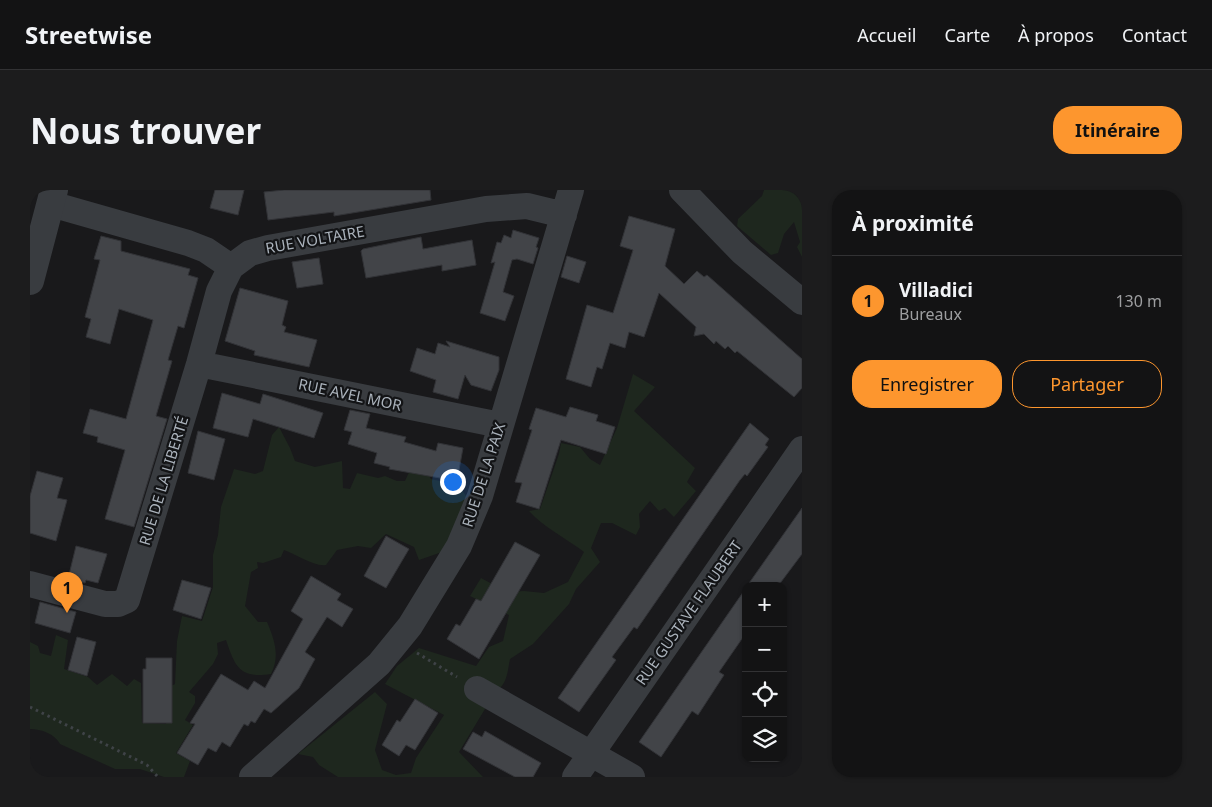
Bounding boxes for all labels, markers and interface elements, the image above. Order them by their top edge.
text: Streetwise [25,18,152,51]
text: Accueil [857,23,917,47]
text: Carte [945,23,990,47]
text: À propos [1018,23,1094,47]
text: Contact [1122,23,1187,47]
button: Itinéraire [1053,106,1182,154]
text: Nous trouver [30,107,261,154]
text: À proximité [852,209,974,237]
street label: RUE VOLTAIRE [264,220,366,258]
text: Villadici [899,277,973,303]
text: 1 [863,290,873,312]
text: 130 m [1115,290,1162,312]
text: Bureaux [899,303,962,325]
button: Enregistrer [852,360,1002,408]
button: Partager [1012,360,1162,408]
street label: RUE AVEL MOR [297,373,404,415]
street label: RUE DE LA LIBERTÉ [134,414,192,548]
street label: RUE DE LA PAIX [457,420,509,530]
your location [440,469,466,495]
street label: RUE GUSTAVE FLAUBERT [631,536,746,689]
pin: 1 [51,572,83,613]
map controls [742,582,787,762]
button: + [742,582,787,627]
button: − [742,627,787,672]
button: locate [742,672,787,717]
button: layers [742,717,787,762]

